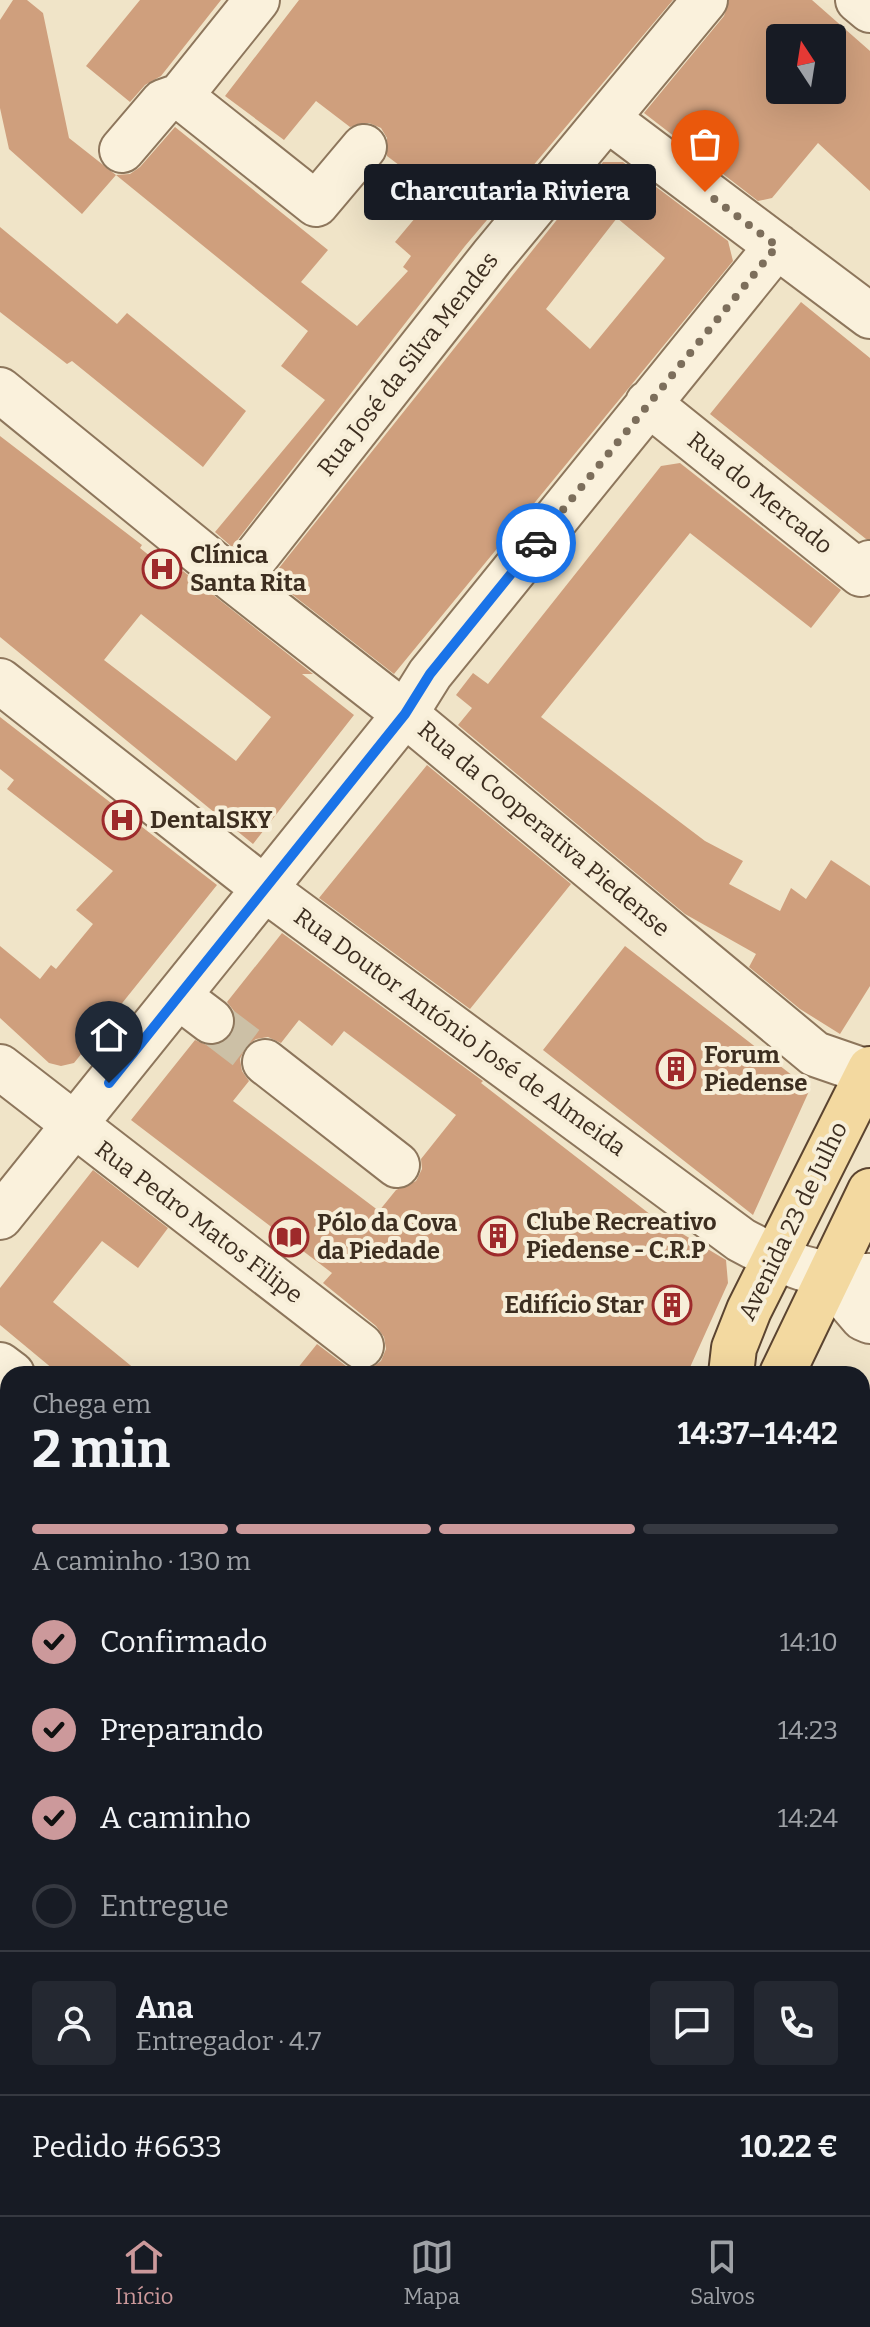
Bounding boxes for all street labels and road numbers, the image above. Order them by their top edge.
street label: Rua José da Silva Mendes [312,246,504,482]
street label: Rua do Mercado [682,426,838,560]
street label: Rua da Cooperativa Piedense [412,715,676,943]
street label: Rua Doutor António José de Almeida [289,902,631,1162]
street label: Avenida 23 de Julho [733,1117,853,1325]
street label: Rua Pedro Matos Filipe [90,1135,308,1309]

